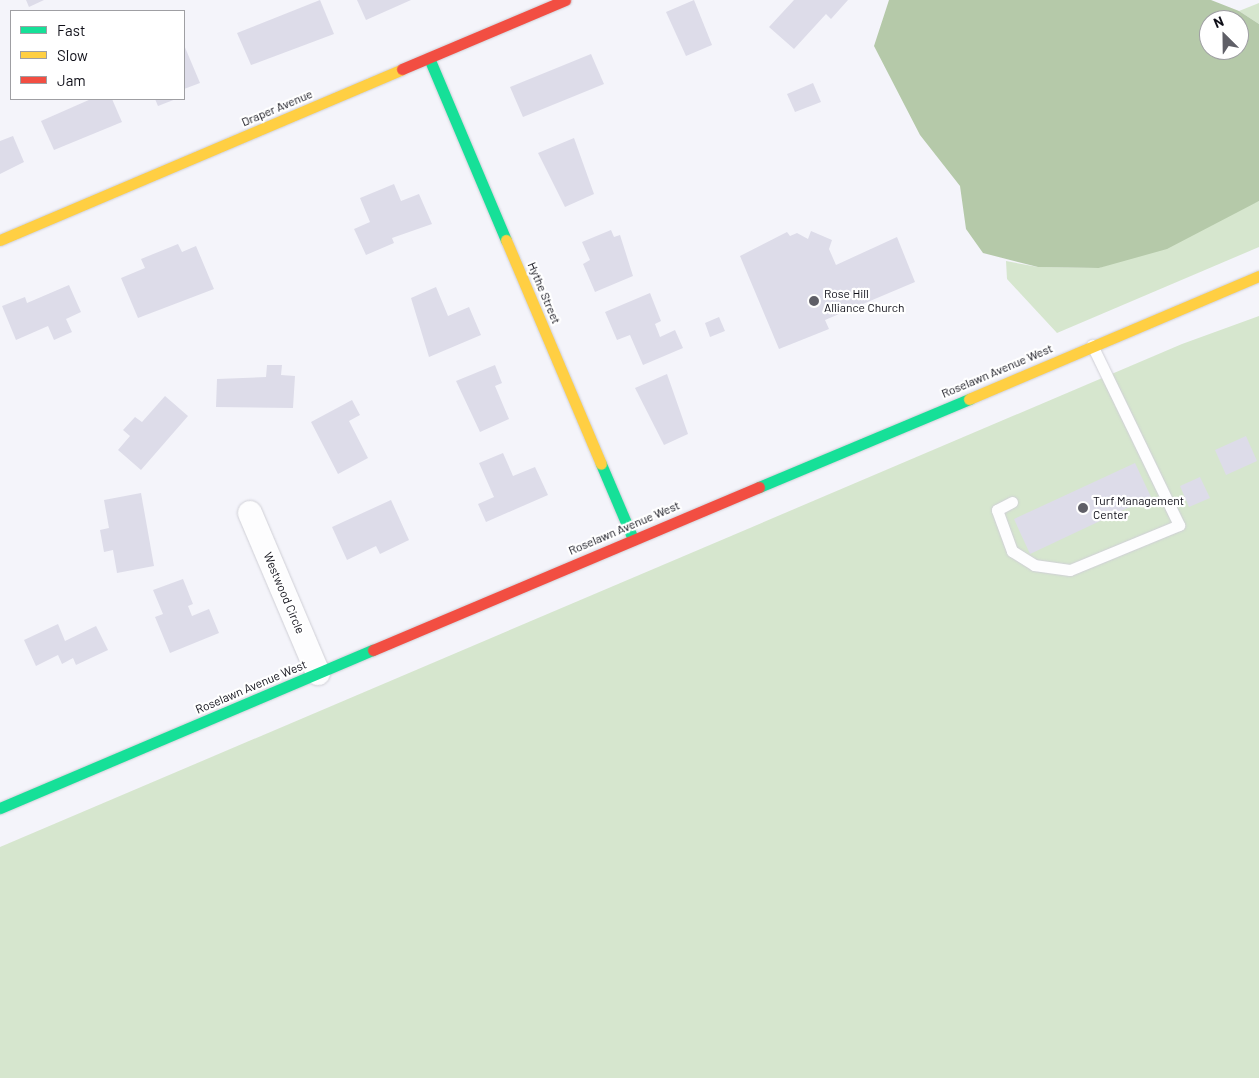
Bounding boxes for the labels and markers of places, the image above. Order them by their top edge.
place label: Rose Hill Alliance Church [824,287,905,315]
marker: Rose Hill Alliance Church [808,295,820,307]
place label: Turf Management Center [1093,494,1184,522]
marker: Turf Management Center [1077,502,1089,514]

